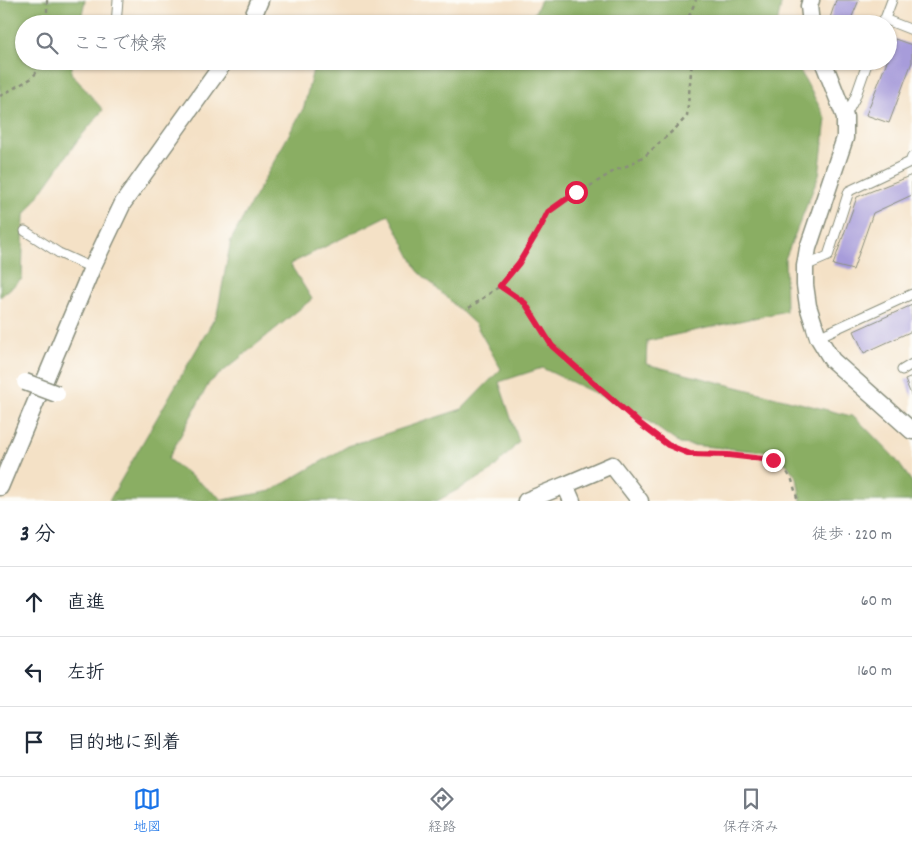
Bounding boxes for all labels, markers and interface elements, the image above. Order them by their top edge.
search box [15,15,897,70]
icon: search [33,29,61,57]
text: ここで検索 [73,32,168,59]
route start [565,181,588,204]
route end [762,449,785,472]
text: 3 分 [20,521,55,551]
text: 徒歩 · 220 m [812,524,892,547]
icon: ahead [20,588,48,616]
text: 60 m [861,590,892,613]
text: 直進 [67,591,105,618]
icon: left [20,658,48,686]
text: 160 m [857,660,892,683]
text: 左折 [67,661,105,688]
icon: arrive [20,728,48,756]
text: 目的地に到着 [67,731,181,758]
tab: 地図 [133,785,161,838]
tab: 経路 [428,785,456,838]
tab: 保存済み [723,785,779,838]

